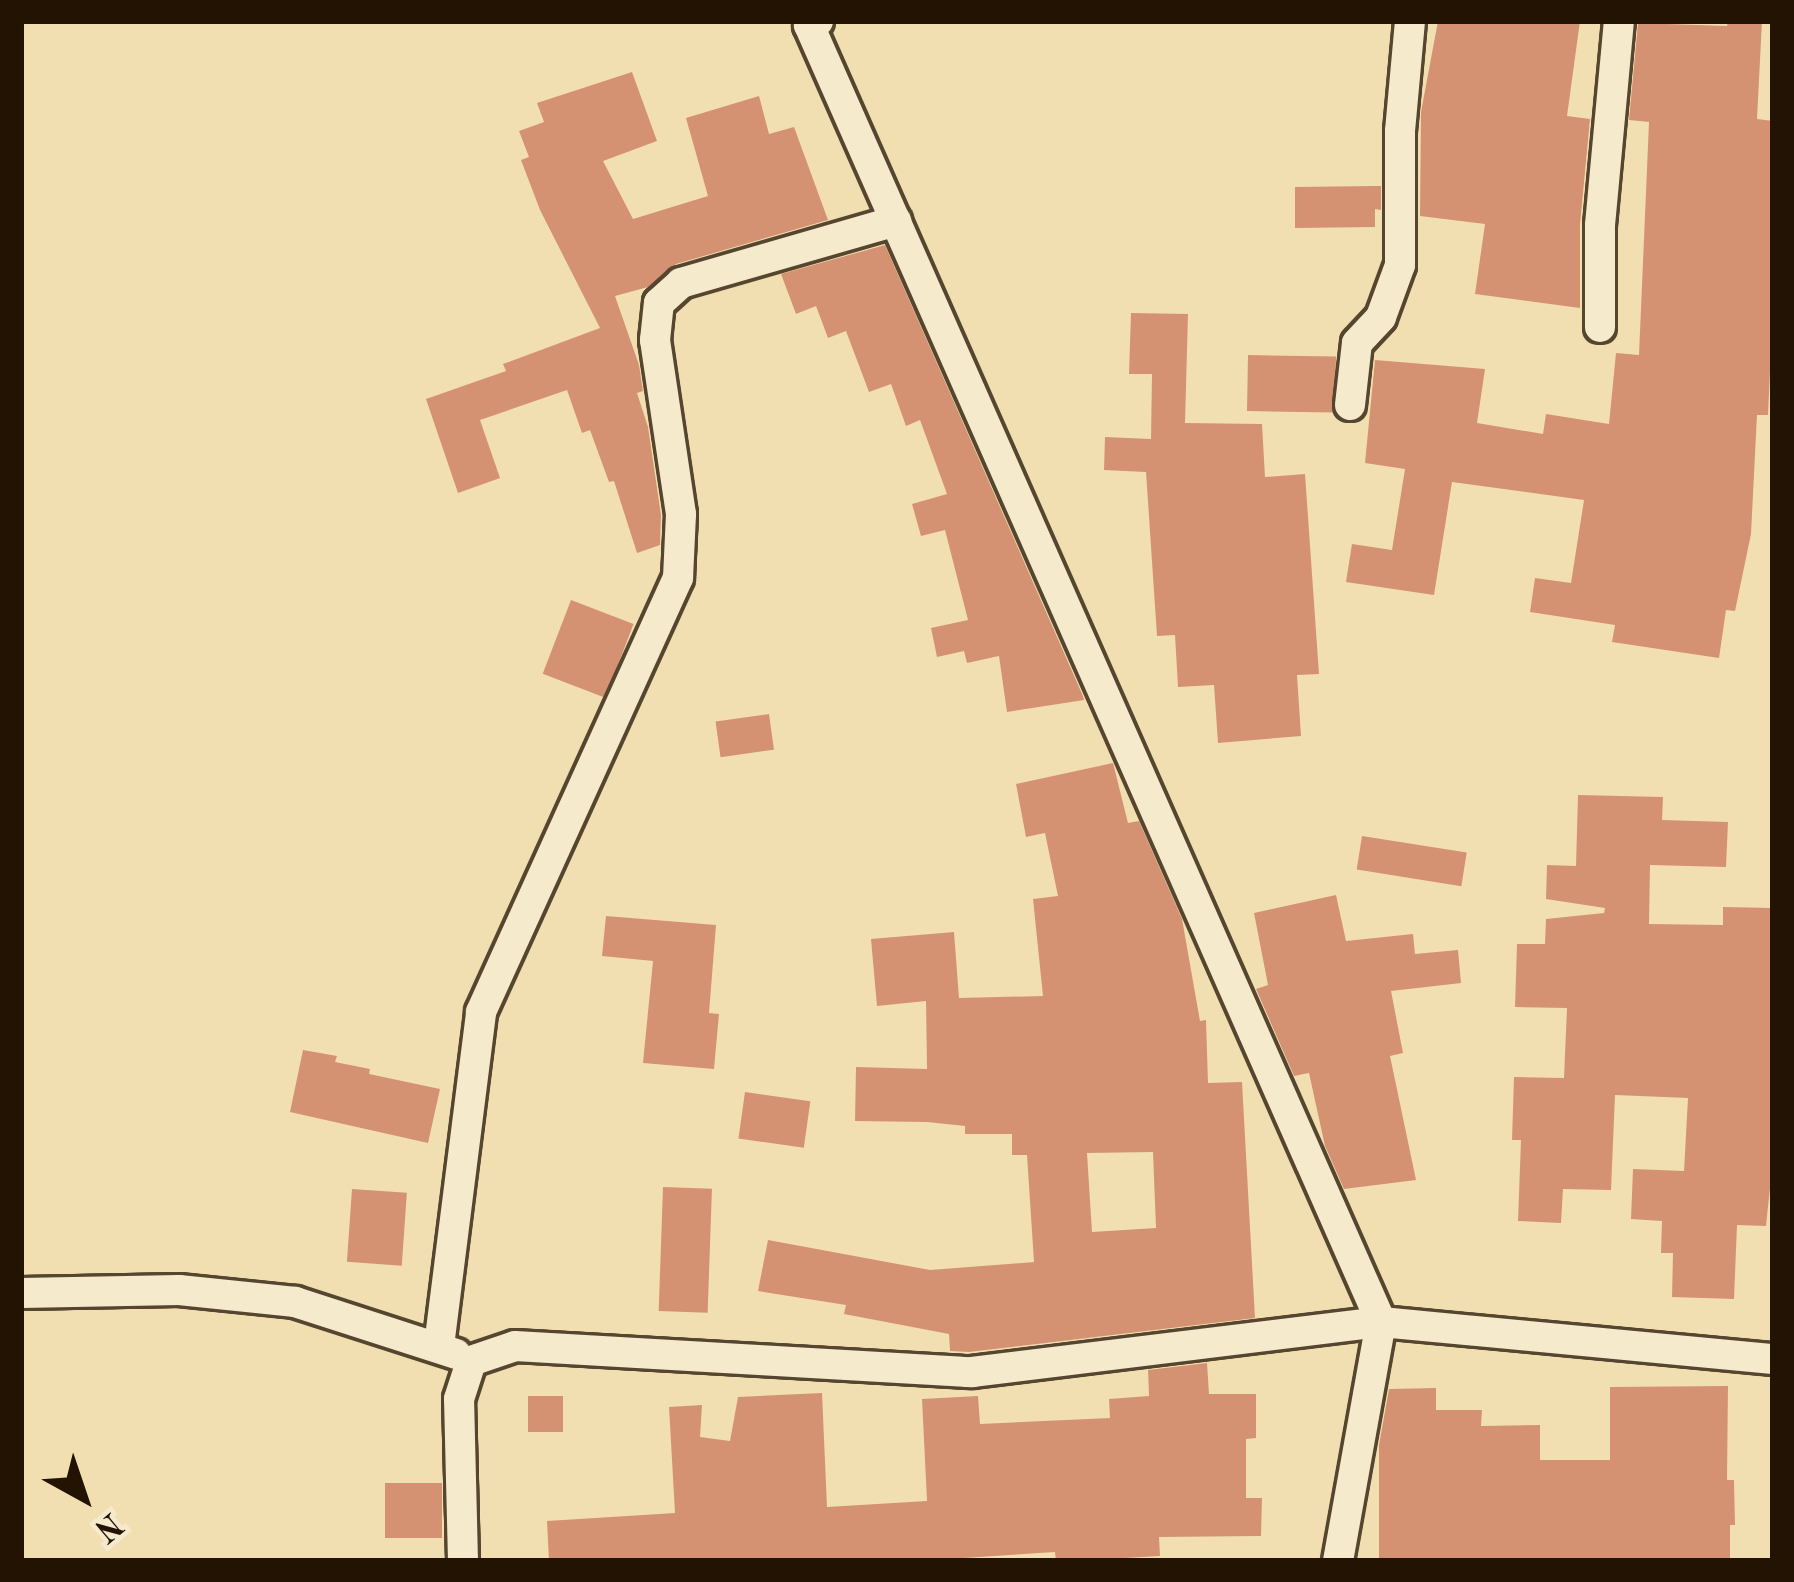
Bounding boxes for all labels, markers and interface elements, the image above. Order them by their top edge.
north arrow [24,1438,144,1558]
text: N [87,1505,128,1547]

